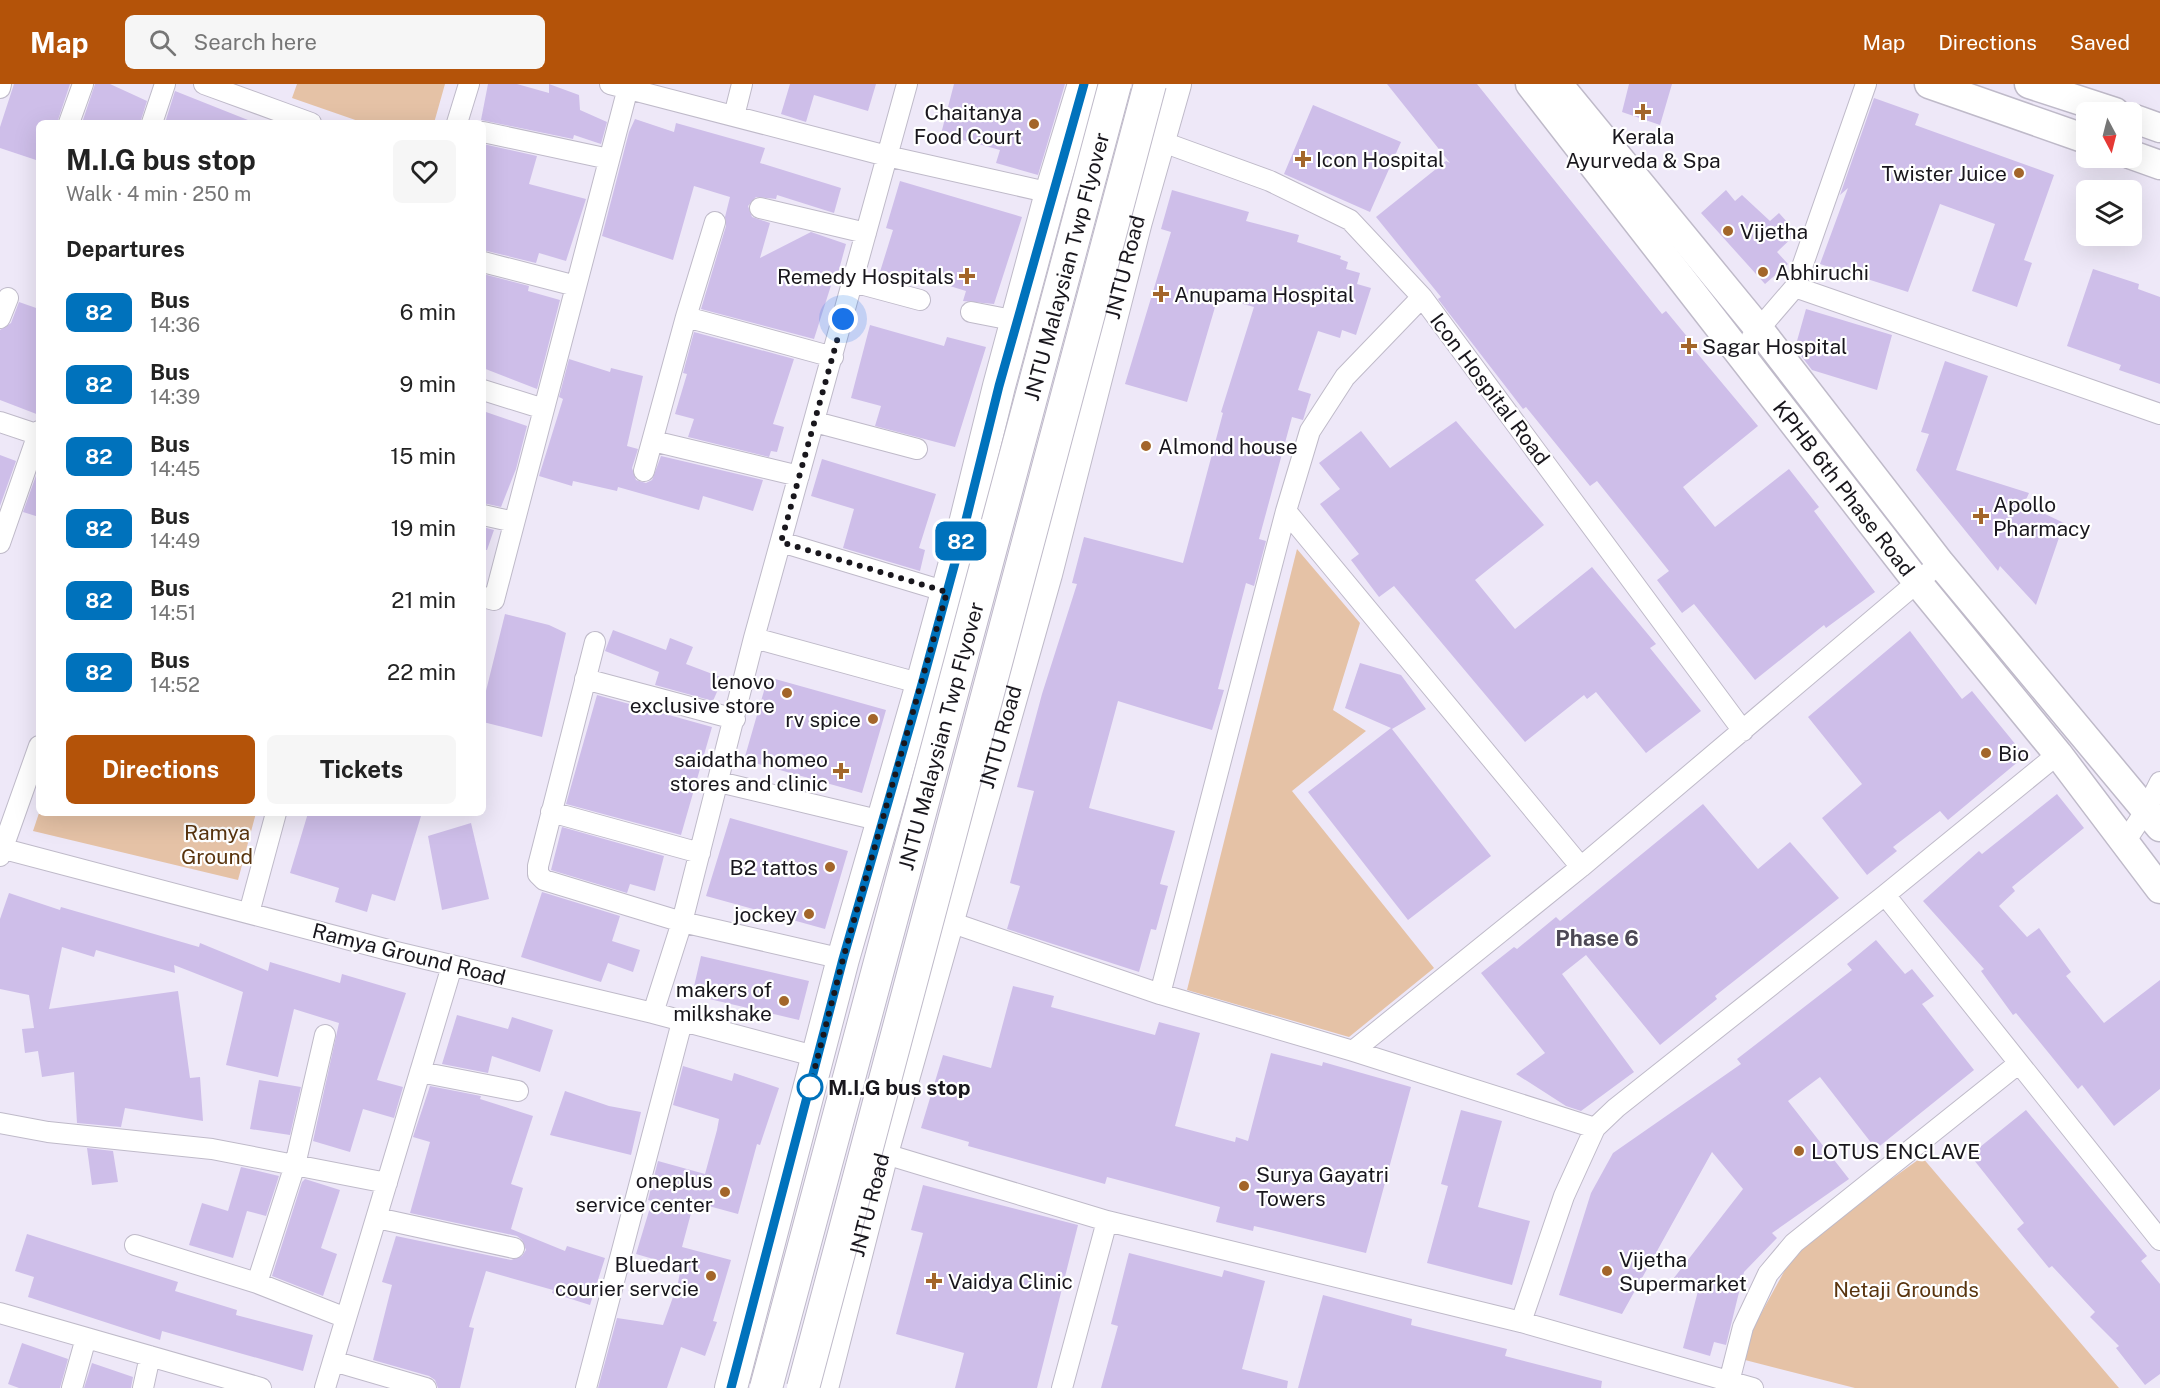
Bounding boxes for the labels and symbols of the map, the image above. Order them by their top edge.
place label: Chaitanya Food Court [914,100,1022,149]
north arrow [2076,102,2142,168]
marker: Kerala Ayurveda & Spa [1634,103,1652,121]
marker: Chaitanya Food Court [1027,117,1041,131]
place label: Kerala Ayurveda & Spa [1565,124,1721,173]
street label: JNTU Malaysian Twp Flyover [1018,130,1114,403]
place label: Icon Hospital [1316,147,1444,172]
marker: Icon Hospital [1294,150,1312,168]
place label: Twister Juice [1881,161,2007,186]
marker: Twister Juice [2012,166,2026,180]
street label: JNTU Road [1099,213,1149,322]
place label: Vijetha [1740,219,1808,244]
marker: Vijetha [1721,224,1735,238]
place label: Abhiruchi [1775,260,1869,285]
place label: Remedy Hospitals [777,264,954,289]
marker: Abhiruchi [1756,265,1770,279]
marker: Remedy Hospitals [958,267,976,285]
place label: Anupama Hospital [1174,282,1354,307]
marker: Anupama Hospital [1152,285,1170,303]
your location [828,304,858,334]
street label: Icon Hospital Road [1425,308,1555,470]
place label: Sagar Hospital [1702,334,1847,359]
marker: Sagar Hospital [1680,337,1698,355]
street label: KPHB 6th Phase Road [1768,395,1920,581]
place label: Almond house [1158,434,1298,459]
marker: Almond house [1139,439,1153,453]
place label: Apollo Pharmacy [1993,492,2091,541]
marker: Apollo Pharmacy [1974,509,1988,523]
line badge: 82 [934,522,988,560]
street label: JNTU Malaysian Twp Flyover [893,599,988,873]
place label: lenovo exclusive store [630,669,775,718]
street label: JNTU Road [973,682,1026,791]
marker: lenovo exclusive store [780,686,794,700]
place label: rv spice [785,707,861,732]
marker: rv spice [866,712,880,726]
place label: Bio [1998,741,2029,766]
marker: Bio [1979,746,1993,760]
place label: saidatha homeo stores and clinic [670,747,828,796]
marker: saidatha homeo stores and clinic [832,762,850,780]
park label: Ramya Ground [181,820,253,869]
place label: B2 tattos [730,855,818,880]
marker: B2 tattos [823,860,837,874]
place label: jockey [733,902,797,927]
marker: jockey [802,907,816,921]
street label: Ramya Ground Road [310,918,508,990]
district label: Phase 6 [1555,925,1639,951]
place label: makers of milkshake [673,977,772,1026]
marker: makers of milkshake [777,994,791,1008]
marker: M.I.G bus stop [797,1074,823,1100]
place label: M.I.G bus stop [828,1075,970,1100]
place label: LOTUS ENCLAVE [1811,1139,1980,1164]
marker: LOTUS ENCLAVE [1792,1144,1806,1158]
street label: JNTU Road [844,1150,894,1259]
place label: Surya Gayatri Towers [1256,1162,1389,1211]
place label: oneplus service center [575,1168,713,1217]
marker: Surya Gayatri Towers [1237,1179,1251,1193]
marker: oneplus service center [718,1185,732,1199]
place label: Vijetha Supermarket [1619,1247,1747,1296]
place label: Bluedart courier servcie [555,1252,699,1301]
marker: Vijetha Supermarket [1600,1264,1614,1278]
marker: Bluedart courier servcie [704,1269,718,1283]
place label: Vaidya Clinic [948,1269,1073,1294]
marker: Vaidya Clinic [925,1272,943,1290]
park label: Netaji Grounds [1833,1277,1979,1302]

